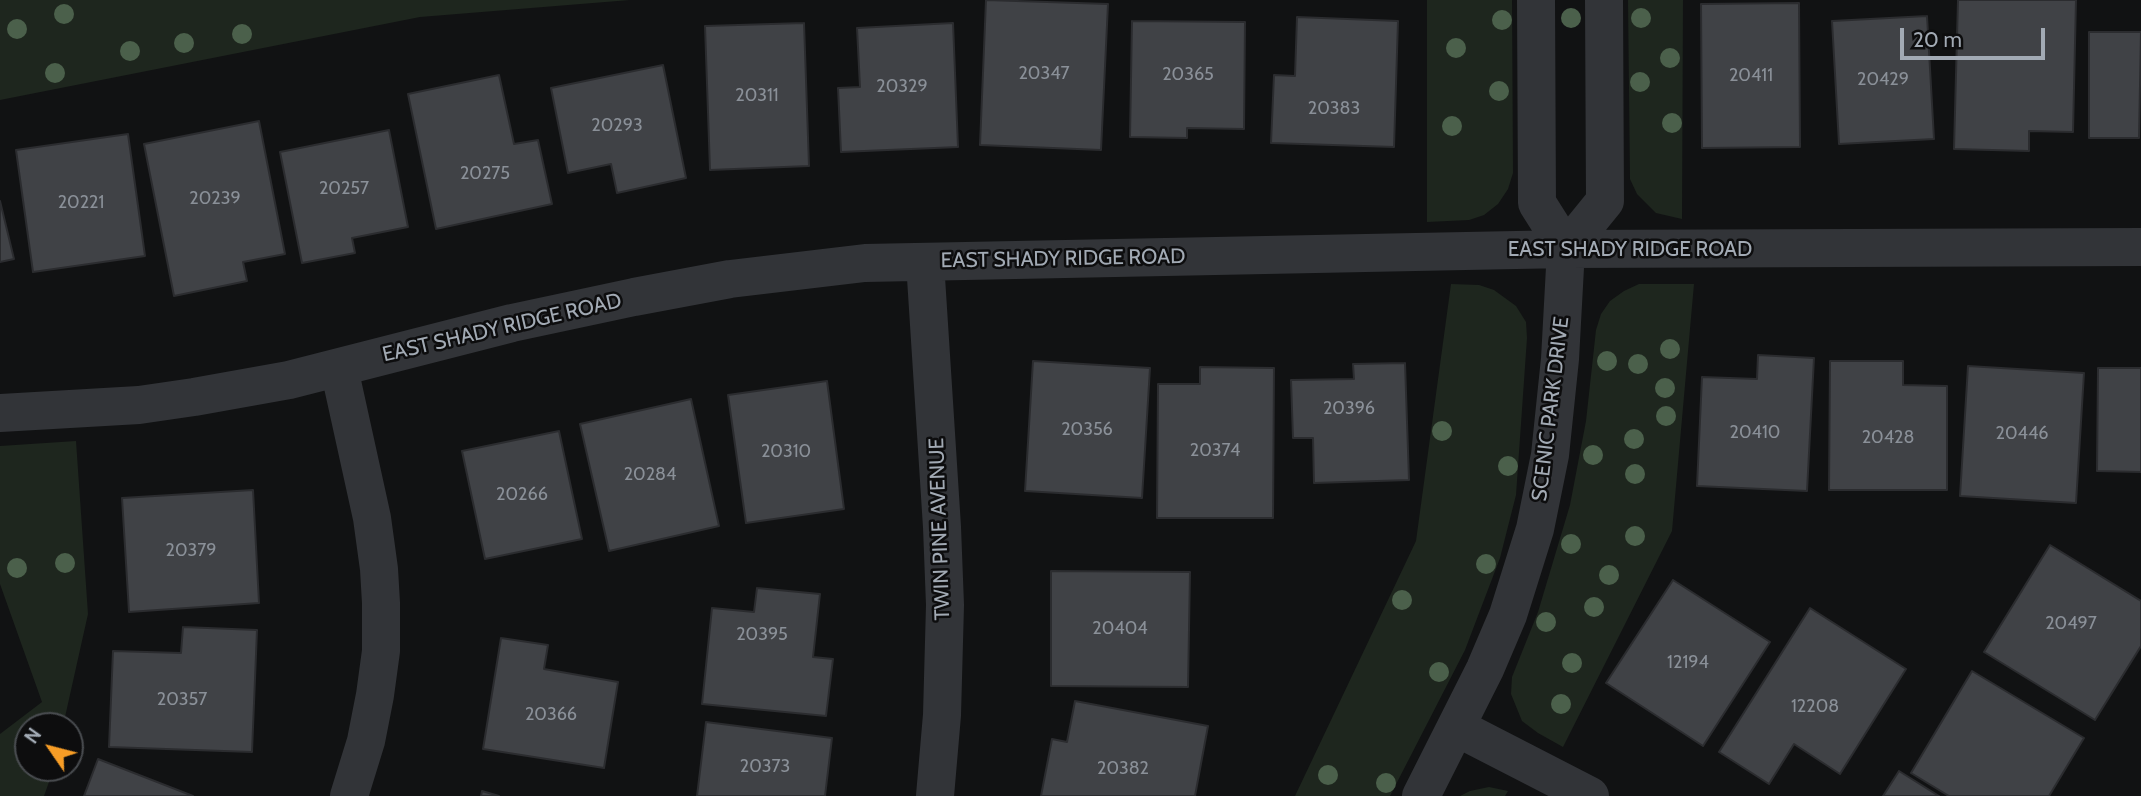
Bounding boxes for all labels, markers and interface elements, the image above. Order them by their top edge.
scale bar [1903,14,2048,58]
text: 20 m [1913,27,1962,52]
house number: 20347 [1018,63,1070,85]
house number: 20365 [1162,64,1214,86]
house number: 20411 [1729,65,1773,87]
house number: 20429 [1857,69,1909,91]
house number: 20329 [876,76,928,98]
house number: 20311 [735,85,779,107]
house number: 20383 [1308,98,1360,120]
house number: 20293 [591,115,643,137]
house number: 20275 [460,163,510,185]
house number: 20257 [319,178,369,200]
house number: 20239 [189,188,241,210]
house number: 20221 [58,192,104,214]
street label: EAST SHADY RIDGE ROAD [1508,237,1752,263]
street label: EAST SHADY RIDGE ROAD [940,244,1186,274]
street label: EAST SHADY RIDGE ROAD [380,288,624,368]
street label: SCENIC PARK DRIVE [1527,315,1575,503]
house number: 20396 [1323,398,1375,420]
house number: 20356 [1061,419,1113,441]
house number: 20410 [1730,422,1780,444]
house number: 20446 [1995,423,2049,445]
house number: 20428 [1862,427,1914,449]
street label: TWIN PINE AVENUE [924,437,956,621]
house number: 20374 [1190,440,1240,462]
house number: 20310 [761,441,811,463]
house number: 20284 [624,464,676,486]
house number: 20266 [496,484,548,506]
house number: 20379 [165,540,217,562]
house number: 20497 [2045,613,2097,635]
house number: 20404 [1092,618,1148,640]
house number: 20395 [736,624,788,646]
house number: 12194 [1667,652,1709,674]
house number: 20357 [157,689,207,711]
house number: 12208 [1791,696,1839,718]
house number: 20366 [525,704,577,726]
north arrow [14,712,84,782]
text: N [20,724,46,748]
house number: 20373 [740,756,790,778]
house number: 20382 [1097,758,1149,780]

